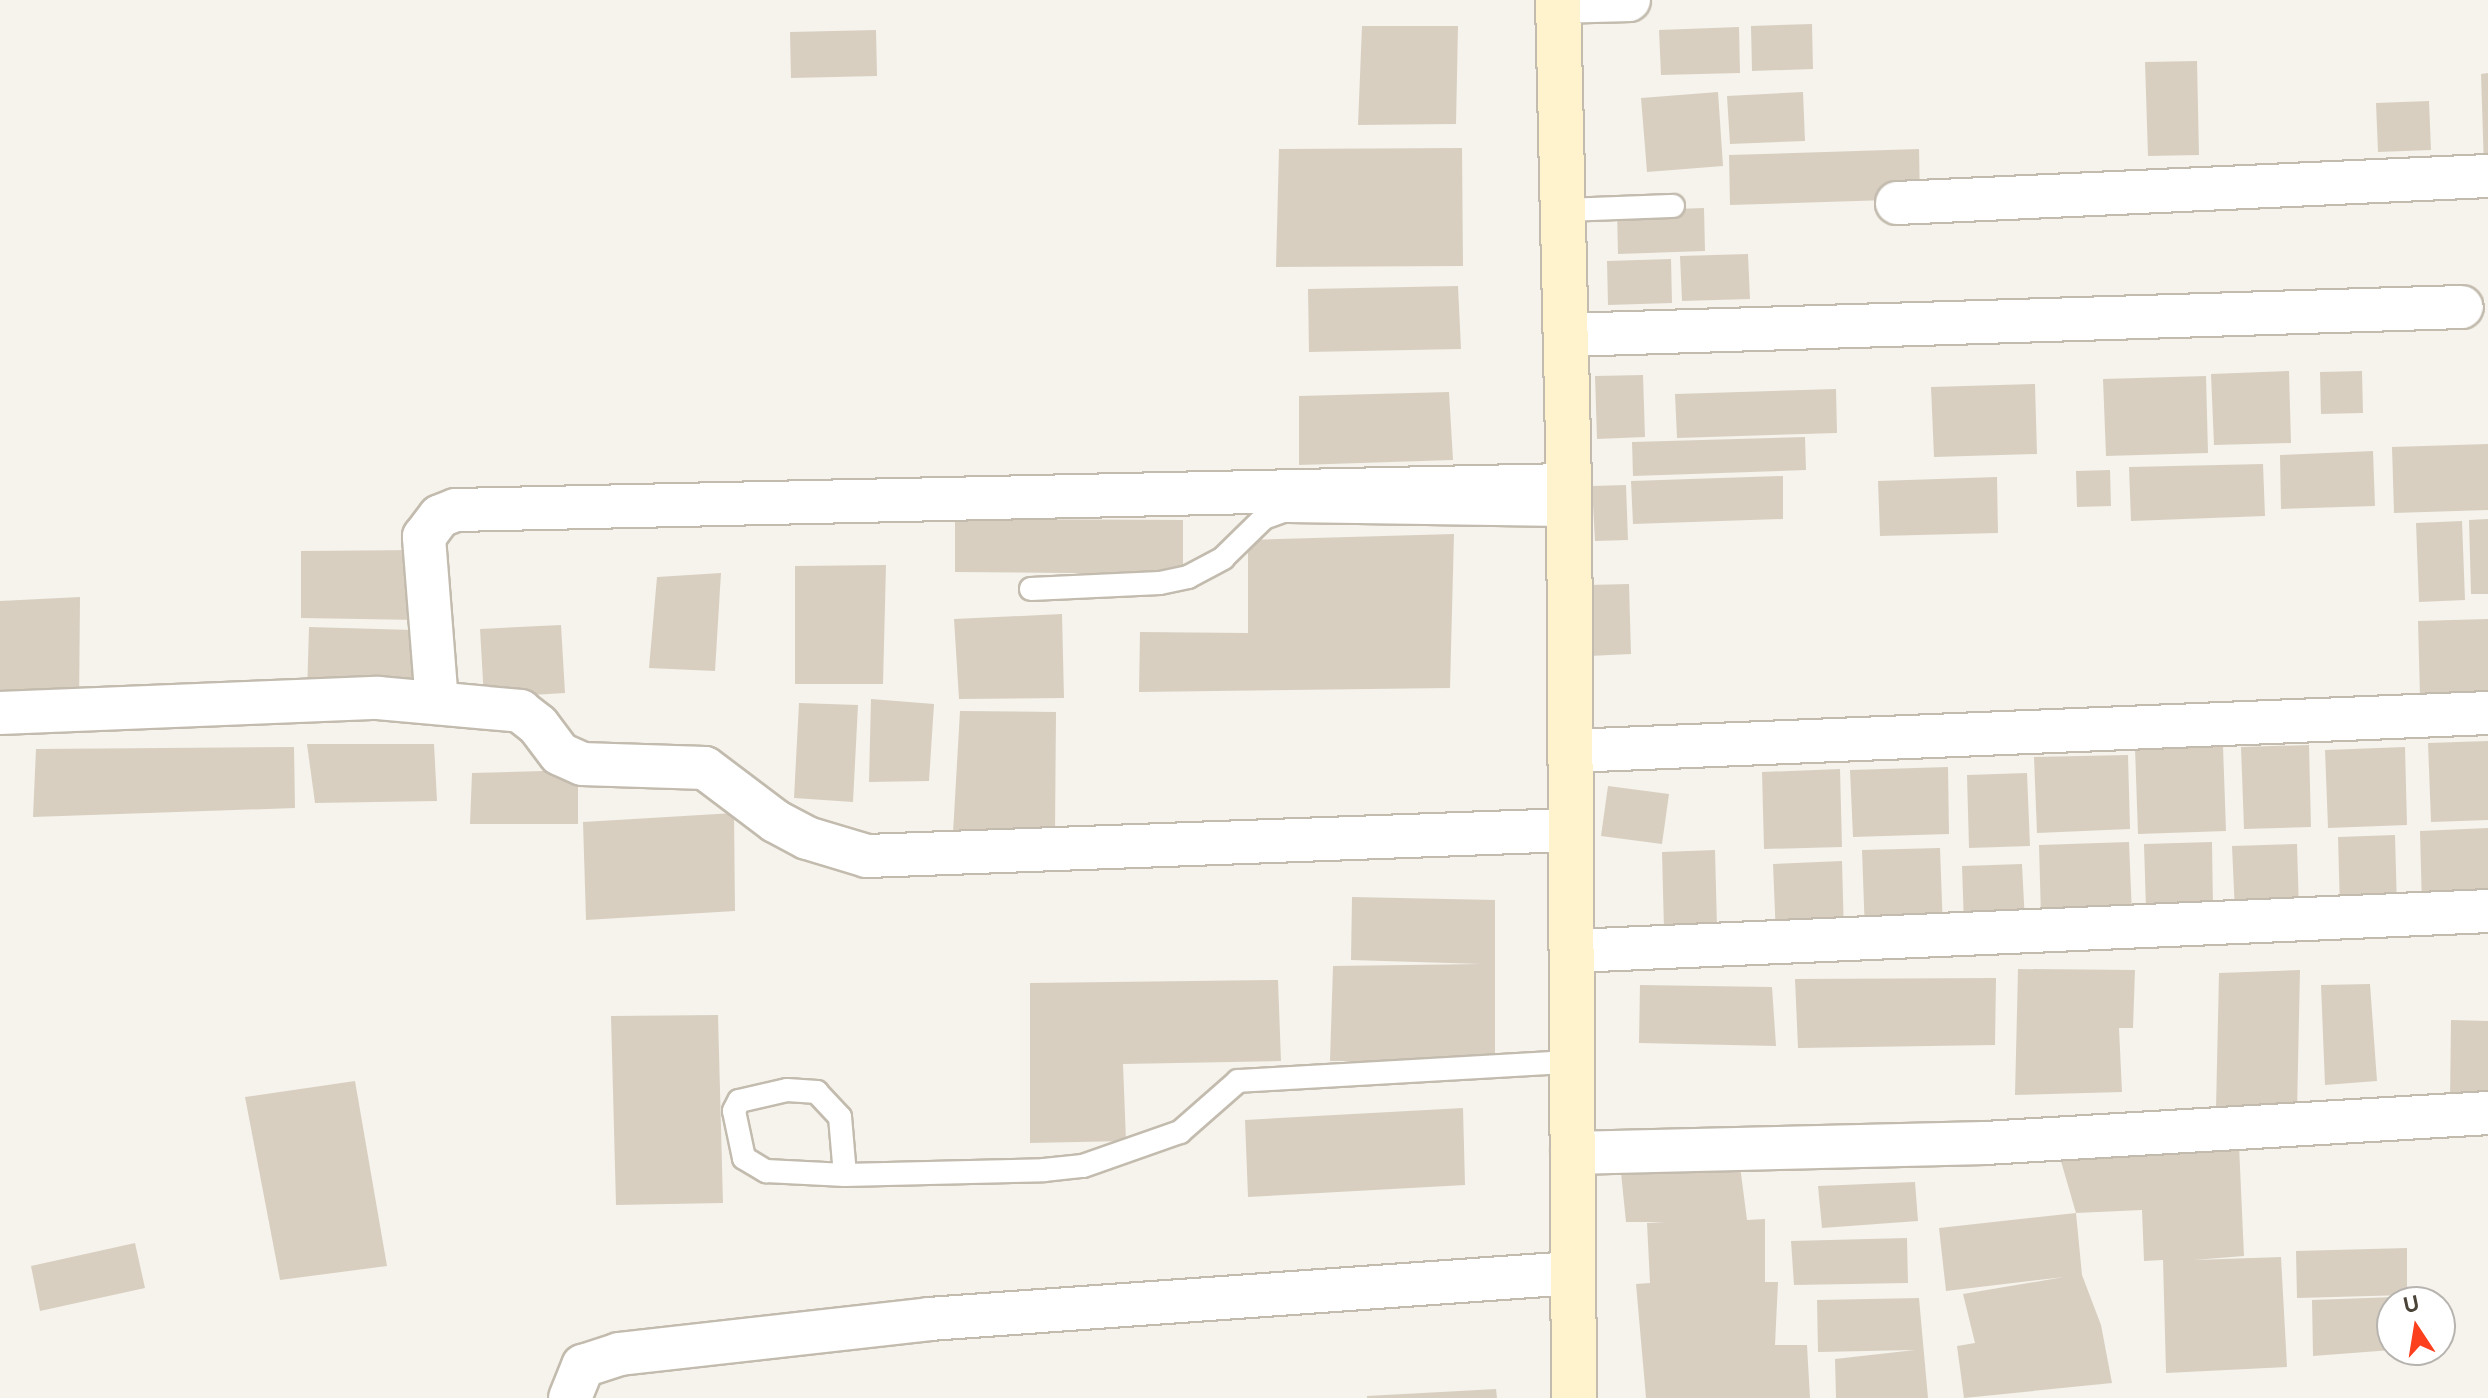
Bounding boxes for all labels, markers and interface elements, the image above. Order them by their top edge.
north arrow [2376,1286,2456,1366]
text: U [2401,1289,2422,1319]

